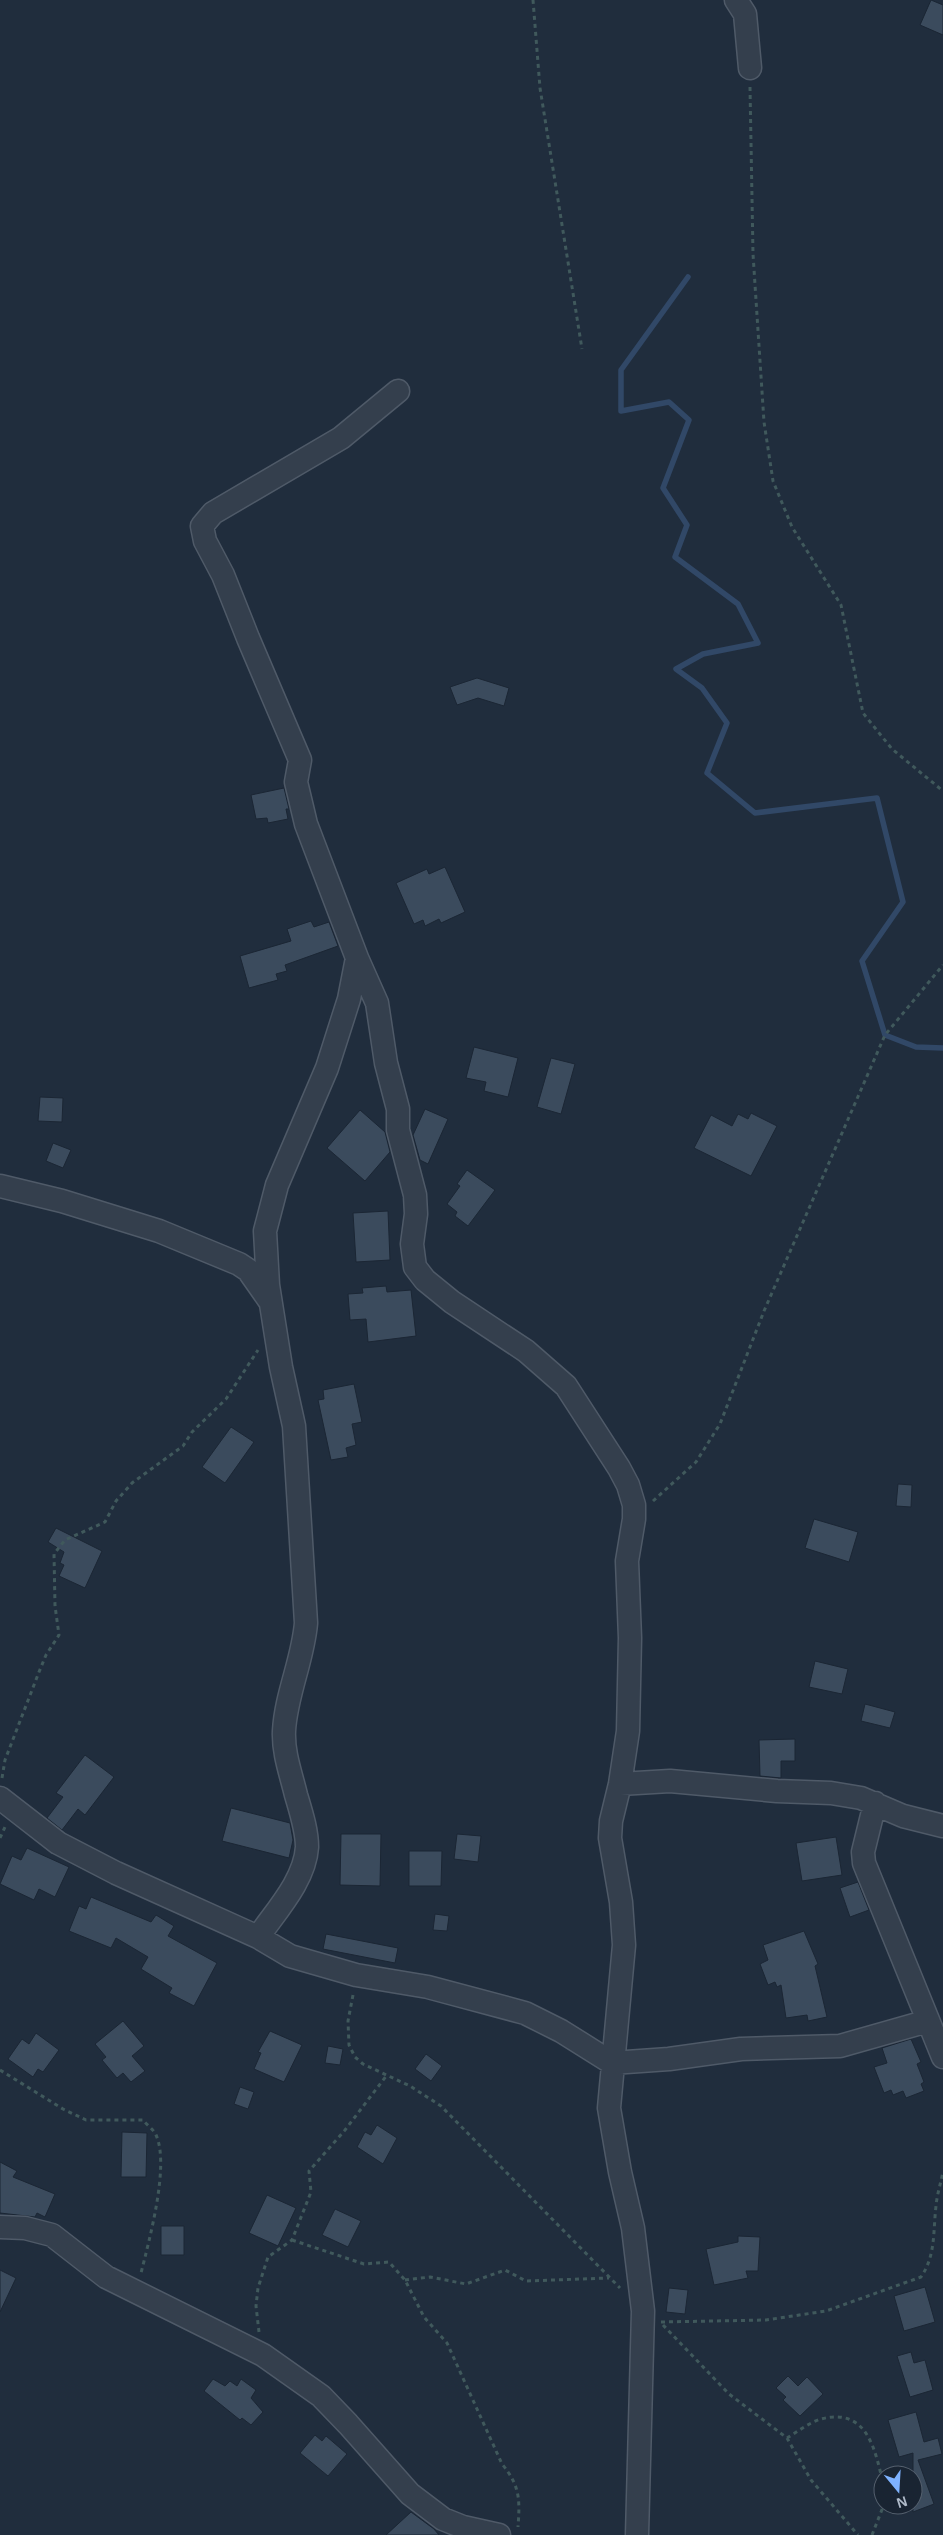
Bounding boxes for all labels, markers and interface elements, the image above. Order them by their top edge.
north arrow [873,2465,923,2515]
text: N [895,2493,909,2512]

